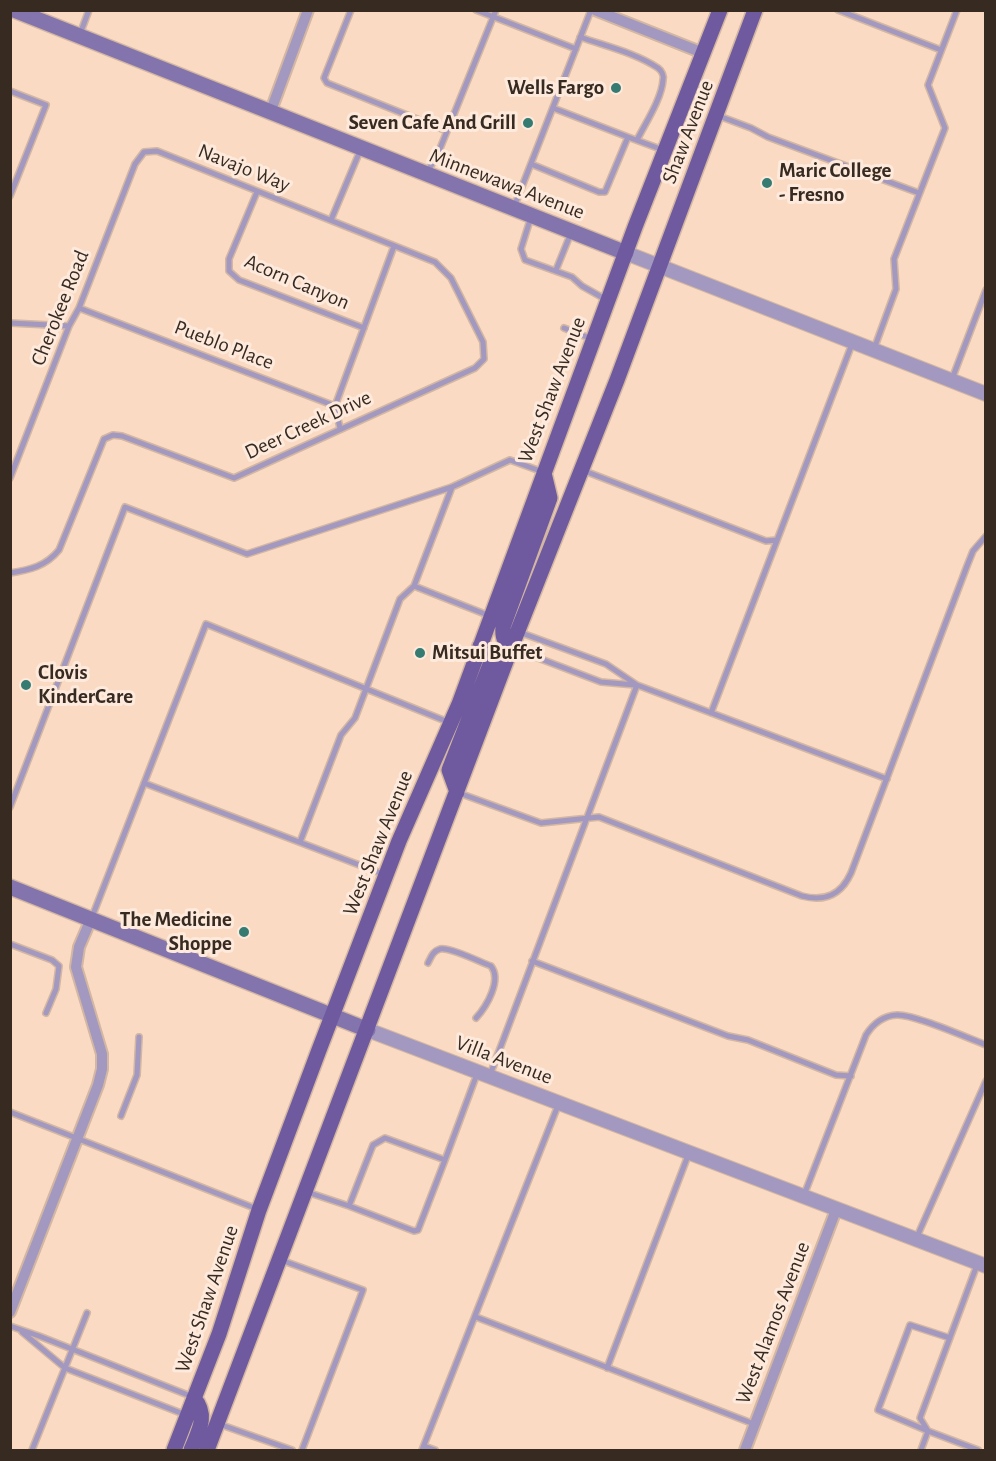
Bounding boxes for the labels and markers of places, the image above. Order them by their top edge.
place label: Wells Fargo [507,75,604,101]
marker: Wells Fargo [609,81,623,95]
place label: Seven Cafe And Grill [348,110,516,136]
marker: Seven Cafe And Grill [521,116,535,130]
place label: Maric College - Fresno [779,158,892,208]
marker: Maric College - Fresno [760,176,774,190]
place label: Mitsui Buffet [432,640,542,666]
marker: Mitsui Buffet [413,646,427,660]
place label: Clovis KinderCare [38,660,133,710]
marker: Clovis KinderCare [19,678,33,692]
place label: The Medicine Shoppe [120,907,232,957]
marker: The Medicine Shoppe [237,925,251,939]

